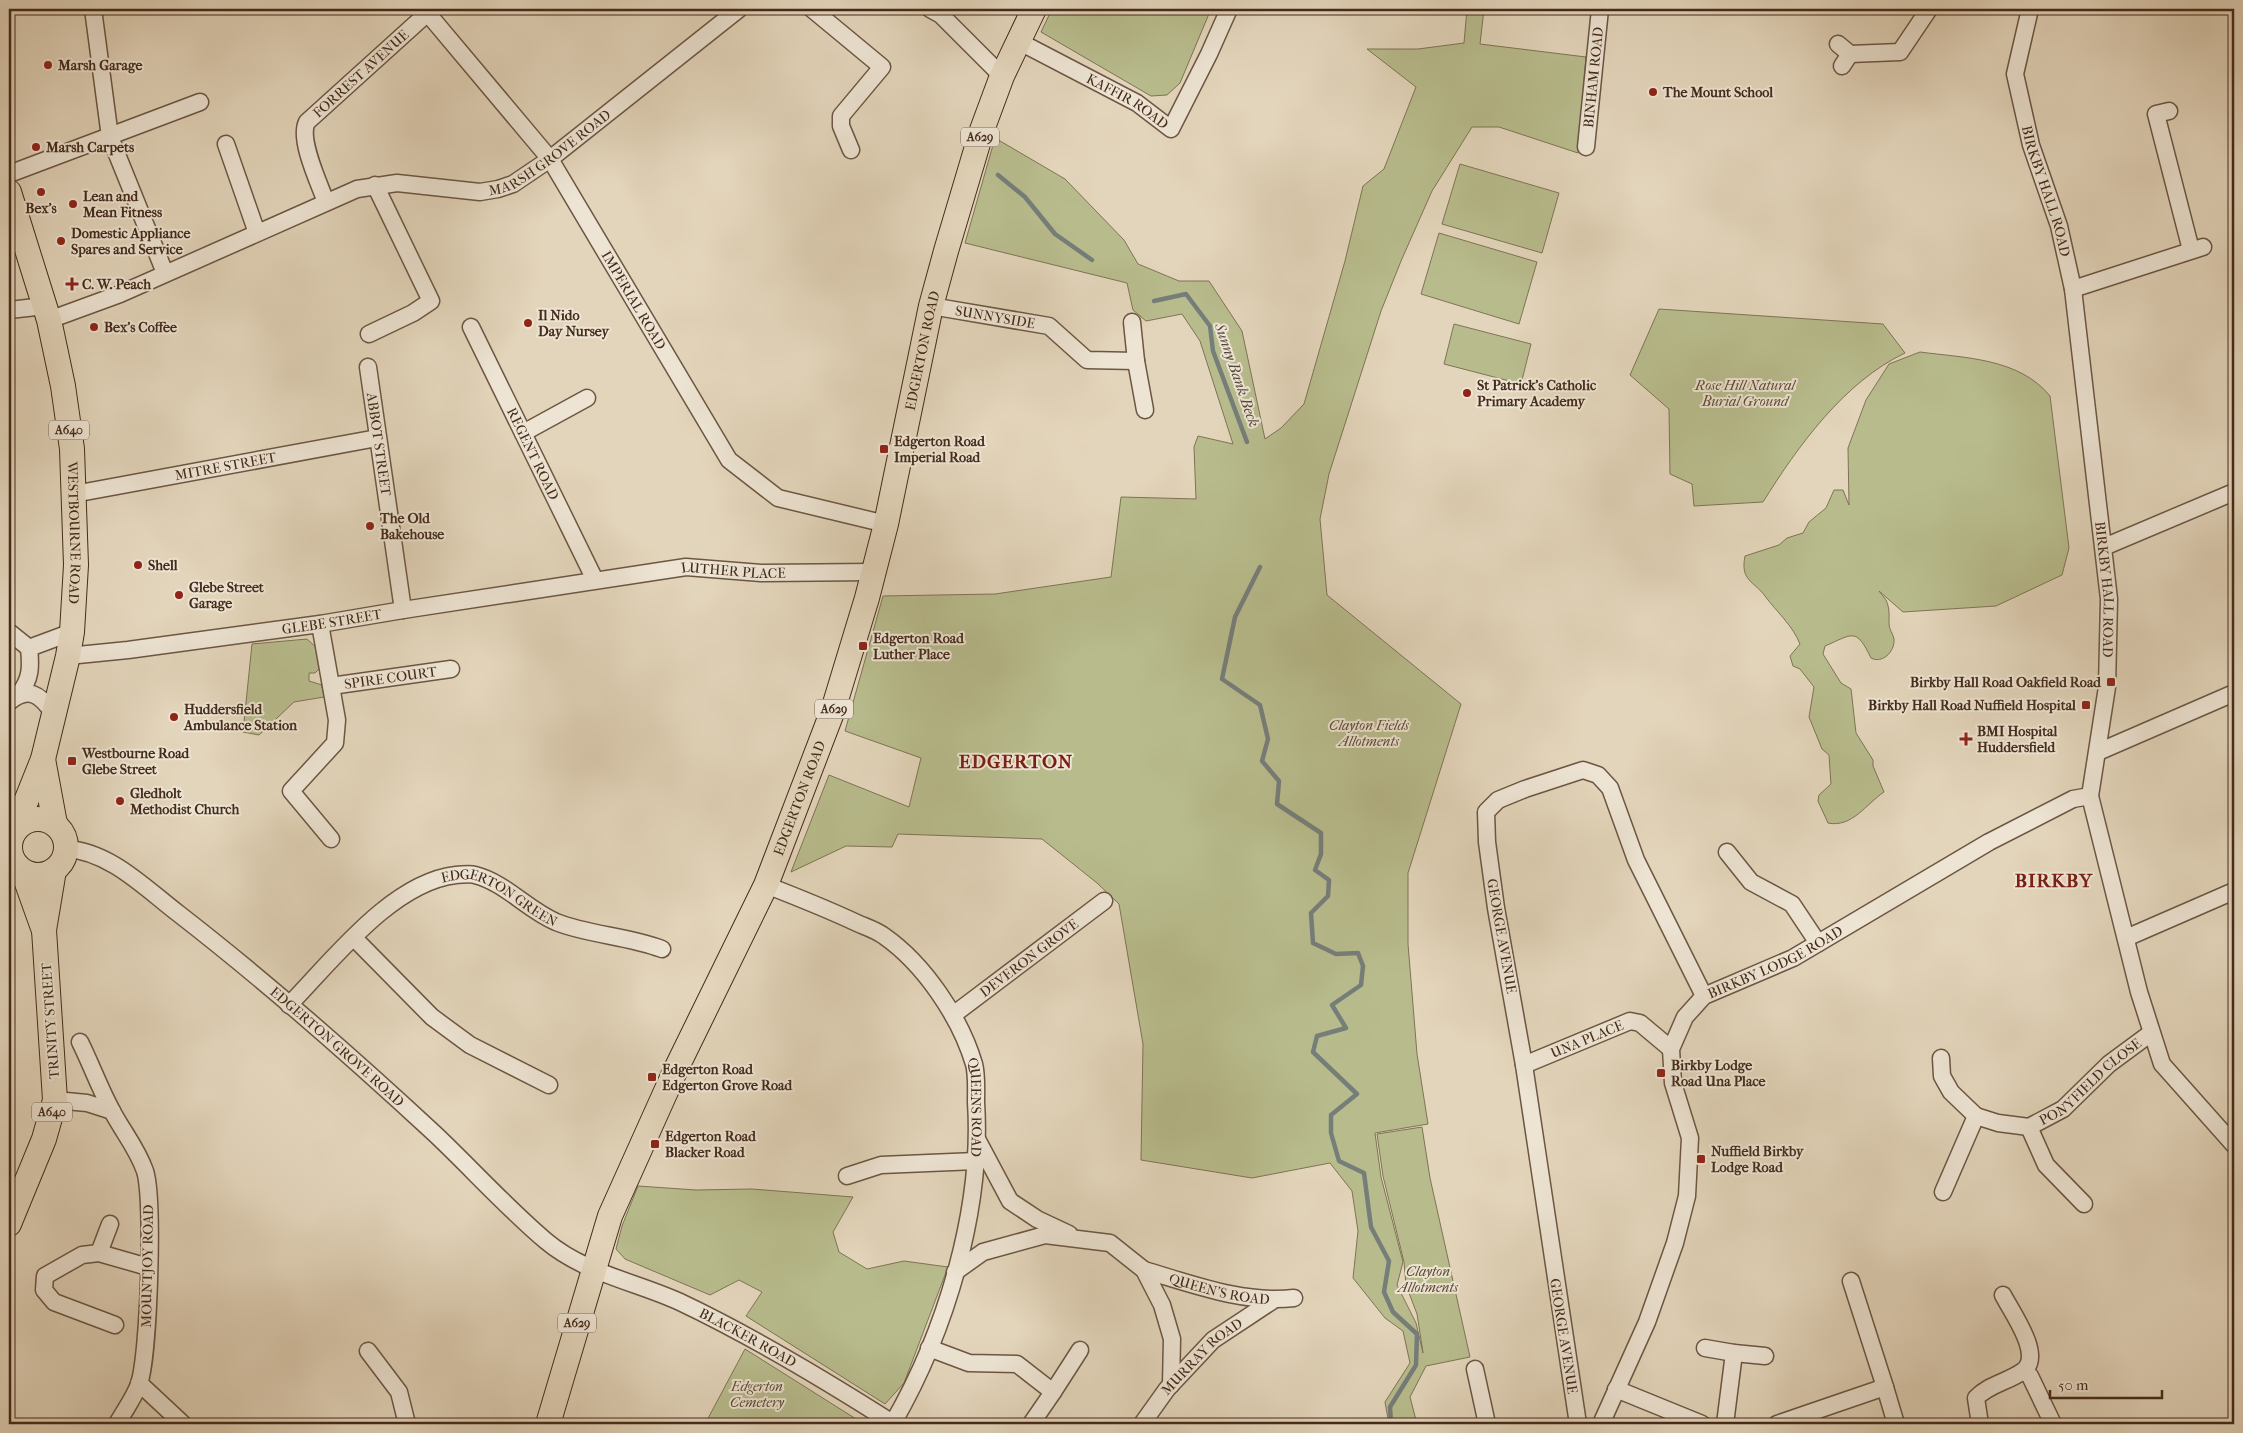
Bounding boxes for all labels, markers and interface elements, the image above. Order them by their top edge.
street label: FORREST AVENUE [310,26,413,121]
street label: BINHAM ROAD [1580,26,1607,129]
place label: Marsh Garage [57,57,143,74]
marker: Marsh Garage [42,59,54,71]
street label: KAFFIR ROAD [1083,70,1172,133]
place label: The Mount School [1662,84,1773,101]
marker: The Mount School [1647,86,1659,98]
street label: MARSH GROVE ROAD [487,106,615,199]
street label: BIRKBY HALL ROAD [2018,124,2074,259]
road number: A629 [961,128,999,146]
place label: Marsh Carpets [45,139,135,156]
marker: Marsh Carpets [30,141,42,153]
marker: Bex's [35,186,47,198]
place label: Lean and Mean Fitness [82,188,163,221]
marker: Lean and Mean Fitness [67,198,79,210]
place label: Bex's [25,200,57,217]
place label: Domestic Appliance Spares and Service [71,225,190,258]
marker: Domestic Appliance Spares and Service [55,235,67,247]
street label: IMPERIAL ROAD [598,248,669,353]
place label: C. W. Peach [82,276,152,293]
marker: C. W. Peach [66,278,78,290]
street label: EDGERTON ROAD [902,289,944,412]
street label: SUNNYSIDE [954,302,1037,333]
place label: Il Nido Day Nursey [538,307,611,340]
marker: Il Nido Day Nursey [522,317,534,329]
place label: Bex's Coffee [104,319,177,336]
water label: Sunny Bank Beck [1210,320,1263,429]
marker: Bex's Coffee [88,321,100,333]
place label: St Patrick's Catholic Primary Academy [1477,377,1597,410]
park label: Rose Hill Natural Burial Ground [1694,377,1796,410]
marker: St Patrick's Catholic Primary Academy [1461,387,1473,399]
street label: ABBOT STREET [363,391,395,498]
street label: REGENT ROAD [503,405,563,503]
road number: A640 [49,420,89,440]
place label: Edgerton Road Imperial Road [894,433,986,466]
marker: Edgerton Road Imperial Road [878,443,890,455]
street label: MITRE STREET [173,449,278,484]
street label: WESTBOURNE ROAD [63,460,84,605]
place label: The Old Bakehouse [379,510,444,543]
marker: The Old Bakehouse [364,520,376,532]
street label: BIRKBY HALL ROAD [2091,520,2117,658]
place label: Shell [148,557,178,574]
street label: LUTHER PLACE [680,558,786,582]
marker: Shell [132,559,144,571]
place label: Glebe Street Garage [189,579,265,612]
marker: Glebe Street Garage [173,589,185,601]
street label: GLEBE STREET [281,606,384,638]
place label: Edgerton Road Luther Place [873,630,965,663]
marker: Edgerton Road Luther Place [857,640,869,652]
street label: SPIRE COURT [343,663,438,693]
place label: Birkby Hall Road Oakfield Road [1910,674,2102,691]
marker: Birkby Hall Road Oakfield Road [2105,676,2117,688]
place label: Birkby Hall Road Nuffield Hospital [1868,697,2076,714]
marker: Birkby Hall Road Nuffield Hospital [2080,699,2092,711]
road number: A629 [815,700,853,719]
place label: Huddersfield Ambulance Station [183,701,298,734]
marker: Huddersfield Ambulance Station [168,711,180,723]
park label: Clayton Fields Allotments [1329,717,1410,750]
place label: BMI Hospital Huddersfield [1977,723,2058,756]
marker: BMI Hospital Huddersfield [1959,732,1973,746]
street label: EDGERTON ROAD [770,738,830,858]
place label: Westbourne Road Glebe Street [81,745,191,778]
district label: EDGERTON [959,751,1073,773]
marker: Westbourne Road Glebe Street [66,755,78,767]
place label: Gledholt Methodist Church [129,785,240,818]
marker: Gledholt Methodist Church [114,795,126,807]
street label: EDGERTON GREEN [439,866,560,931]
district label: BIRKBY [2015,870,2093,892]
street label: GEORGE AVENUE [1483,877,1520,995]
street label: DEVERON GROVE [976,915,1082,1001]
street label: BIRKBY LODGE ROAD [1705,922,1846,1002]
street label: TRINITY STREET [38,962,63,1080]
street label: EDGERTON GROVE ROAD [266,983,408,1111]
street label: UNA PLACE [1548,1017,1626,1062]
street label: PONYFIELD CLOSE [2036,1035,2145,1129]
street label: QUEENS ROAD [963,1055,985,1158]
place label: Birkby Lodge Road Una Place [1671,1057,1766,1090]
place label: Edgerton Road Edgerton Grove Road [662,1061,794,1094]
marker: Birkby Lodge Road Una Place [1655,1067,1667,1079]
marker: Edgerton Road Edgerton Grove Road [646,1071,658,1083]
road number: A640 [32,1102,72,1122]
place label: Edgerton Road Blacker Road [665,1128,757,1161]
marker: Edgerton Road Blacker Road [649,1138,661,1150]
place label: Nuffield Birkby Lodge Road [1711,1143,1805,1176]
marker: Nuffield Birkby Lodge Road [1695,1153,1707,1165]
street label: MOUNTJOY ROAD [138,1204,157,1328]
park label: Clayton Allotments [1396,1263,1459,1296]
street label: QUEEN'S ROAD [1167,1270,1271,1308]
street label: GEORGE AVENUE [1546,1277,1581,1395]
street label: BLACKER ROAD [696,1305,800,1371]
road number: A629 [558,1314,596,1332]
street label: MURRAY ROAD [1158,1315,1246,1399]
scale bar [2050,1368,2163,1400]
text: 50 m [2058,1376,2089,1394]
park label: Edgerton Cemetery [730,1378,785,1411]

